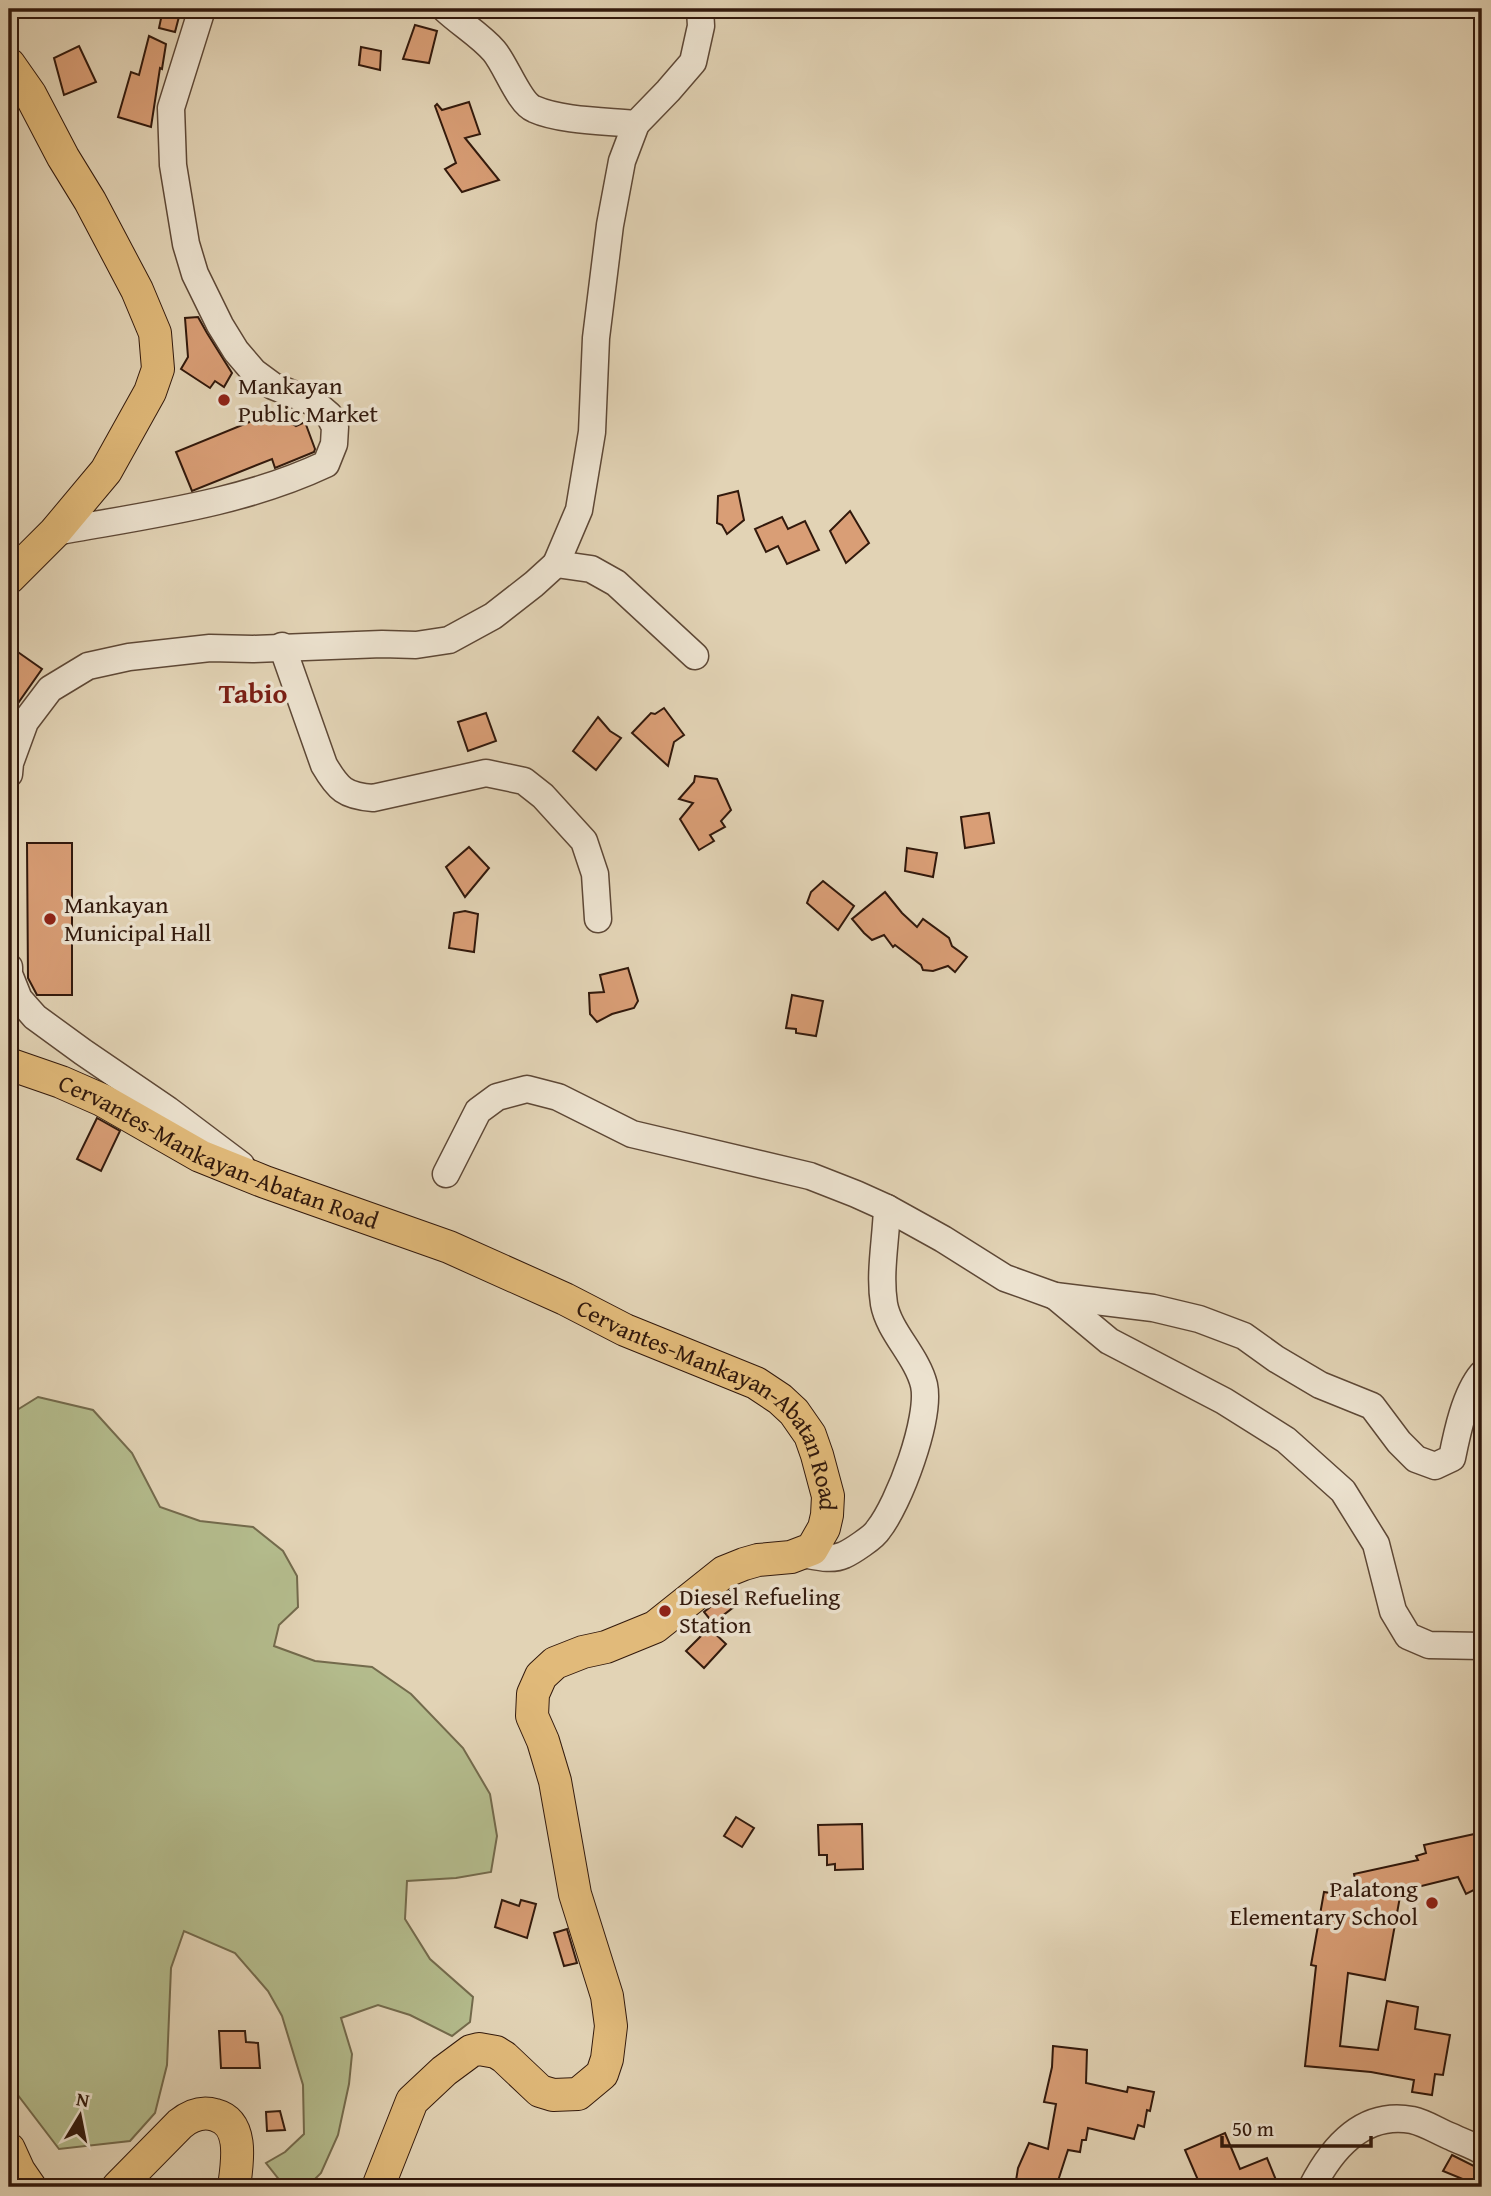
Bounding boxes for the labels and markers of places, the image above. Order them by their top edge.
place label: Mankayan Public Market [238,368,379,431]
marker: Mankayan Public Market [216,392,232,408]
place label: Mankayan Municipal Hall [64,887,212,950]
marker: Mankayan Municipal Hall [42,911,58,927]
place label: Diesel Refueling Station [679,1579,840,1642]
marker: Diesel Refueling Station [657,1603,673,1619]
place label: Palatong Elementary School [1230,1871,1418,1934]
marker: Palatong Elementary School [1424,1895,1440,1911]

